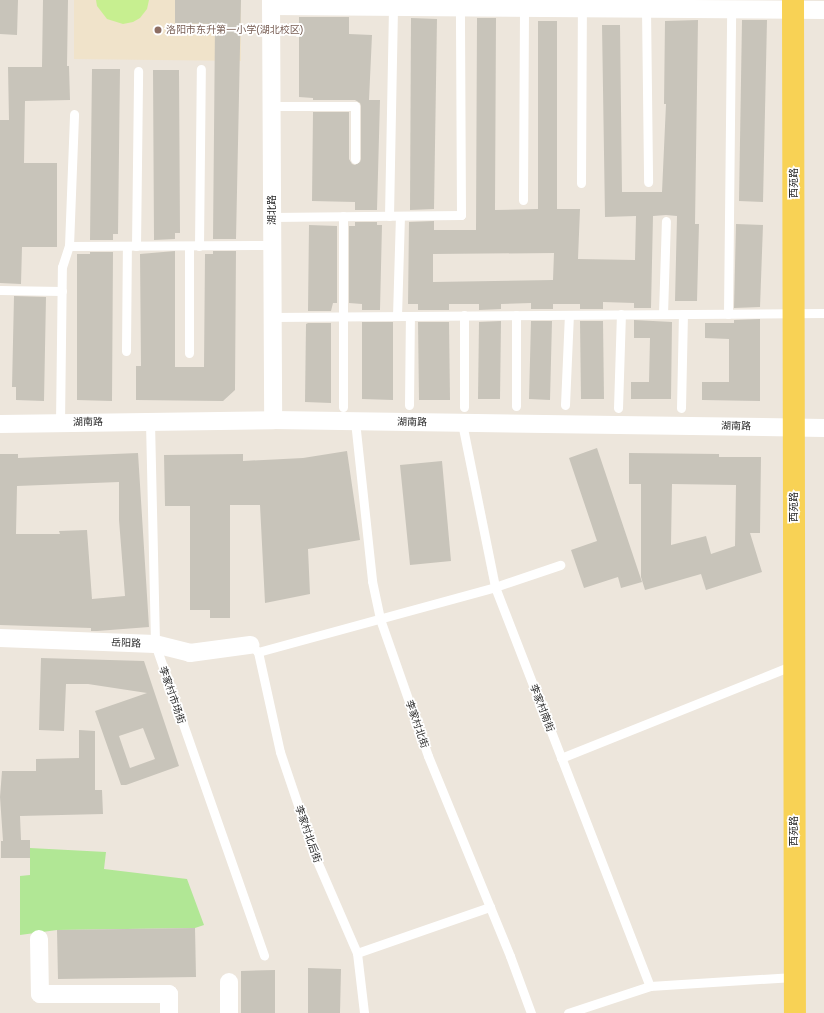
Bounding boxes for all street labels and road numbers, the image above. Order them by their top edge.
street label: 西苑路 [788,168,800,198]
street label: 湖北路 [266,195,278,225]
street label: 湖南路 [73,416,103,428]
street label: 湖南路 [397,416,427,428]
street label: 湖南路 [721,420,751,432]
street label: 西苑路 [788,492,800,522]
street label: 岳阳路 [111,636,141,650]
street label: 李家村市场街 [157,665,187,725]
street label: 李家村南街 [527,683,557,733]
street label: 李家村北街 [403,698,431,750]
street label: 李家村北后街 [293,804,323,864]
street label: 西苑路 [788,816,800,846]

